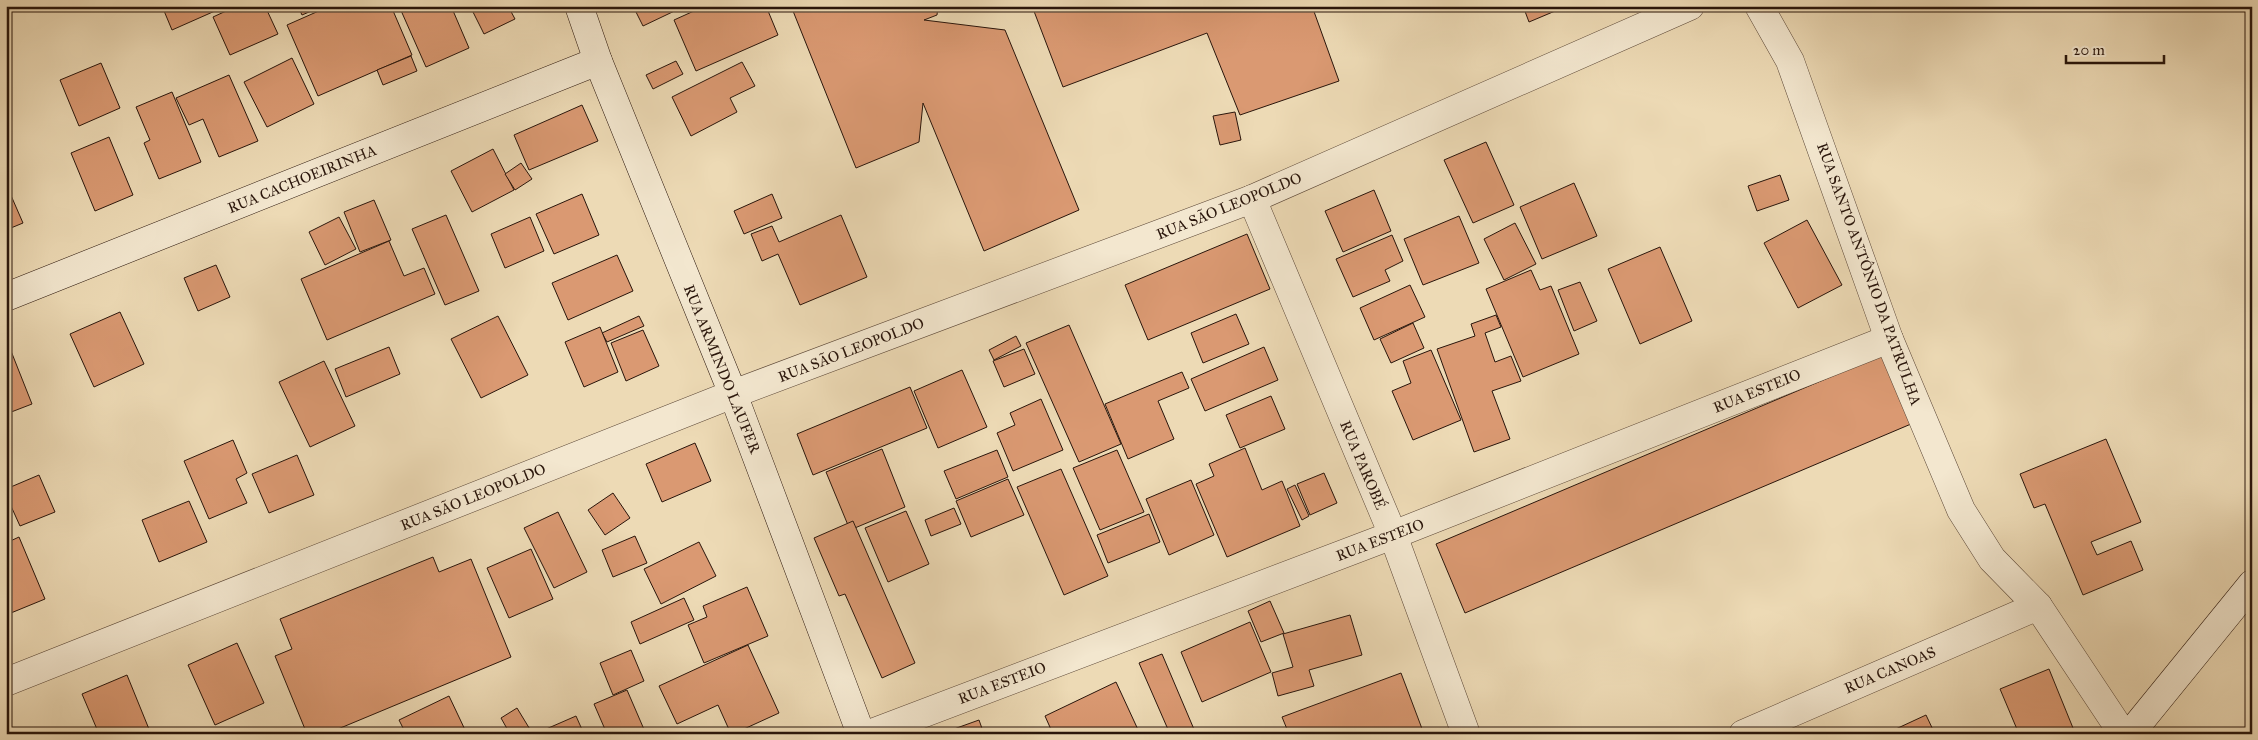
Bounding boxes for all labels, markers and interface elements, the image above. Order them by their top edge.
scale bar [2066,32,2163,64]
text: 20 m [2073,41,2105,59]
street label: RUA SANTO ANTÔNIO DA PATRULHA [1813,140,1925,408]
street label: RUA CACHOEIRINHA [225,141,379,217]
street label: RUA SÃO LEOPOLDO [1154,169,1304,243]
street label: RUA ARMINDO LAUFER [680,282,764,456]
street label: RUA SÃO LEOPOLDO [775,314,927,386]
street label: RUA ESTEIO [1711,365,1803,417]
street label: RUA PAROBÉ [1336,417,1391,512]
street label: RUA SÃO LEOPOLDO [398,460,548,534]
street label: RUA ESTEIO [1333,515,1427,565]
street label: RUA CANOAS [1842,643,1938,697]
street label: RUA ESTEIO [955,658,1049,708]

